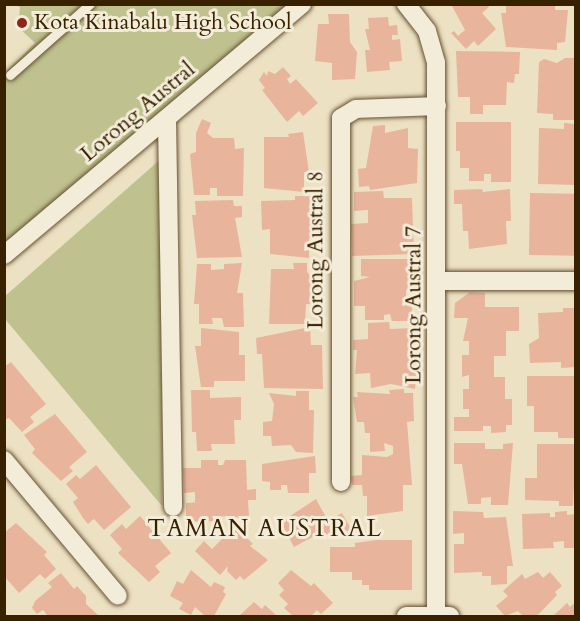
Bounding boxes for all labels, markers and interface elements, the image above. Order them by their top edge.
place label: Kota Kinabalu High School [34,10,291,36]
marker: Kota Kinabalu High School [15,16,29,30]
street label: Lorong Austral [76,57,200,167]
street label: Lorong Austral 8 [303,171,329,329]
street label: Lorong Austral 7 [401,226,427,384]
district label: TAMAN AUSTRAL [147,515,383,543]

